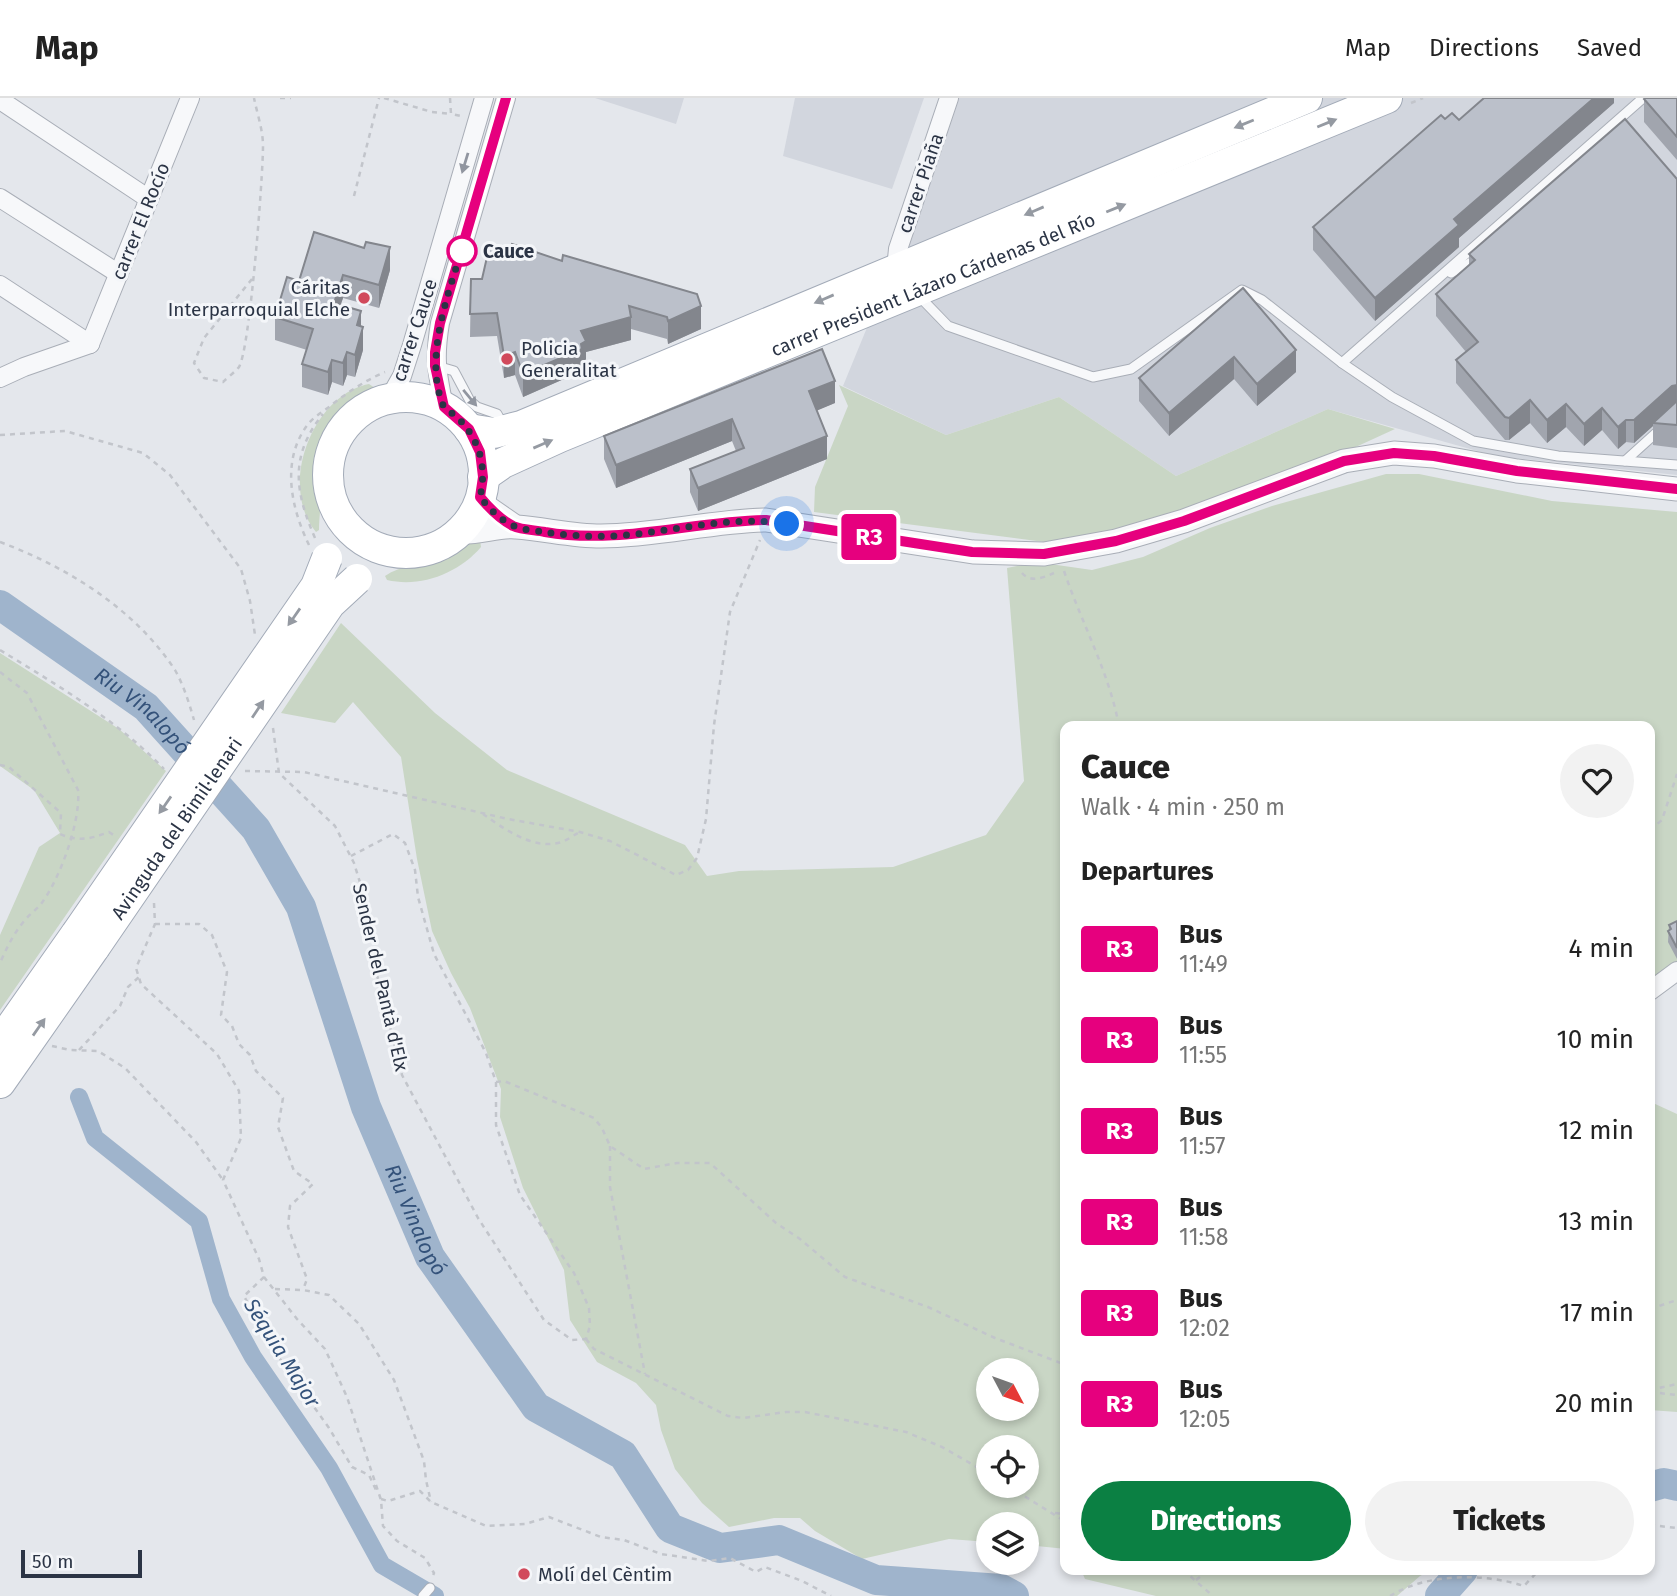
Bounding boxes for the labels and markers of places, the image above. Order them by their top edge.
marker: Cauce [447,236,477,266]
place label: Cauce [483,240,534,263]
place label: Cáritas Interparroquial Elche [168,276,350,321]
marker: Cáritas Interparroquial Elche [356,290,372,306]
place label: Policia Generalitat [521,337,617,382]
marker: Policia Generalitat [499,351,515,367]
place label: Molí del Cèntim [538,1563,672,1586]
marker: Molí del Cèntim [516,1566,532,1582]

